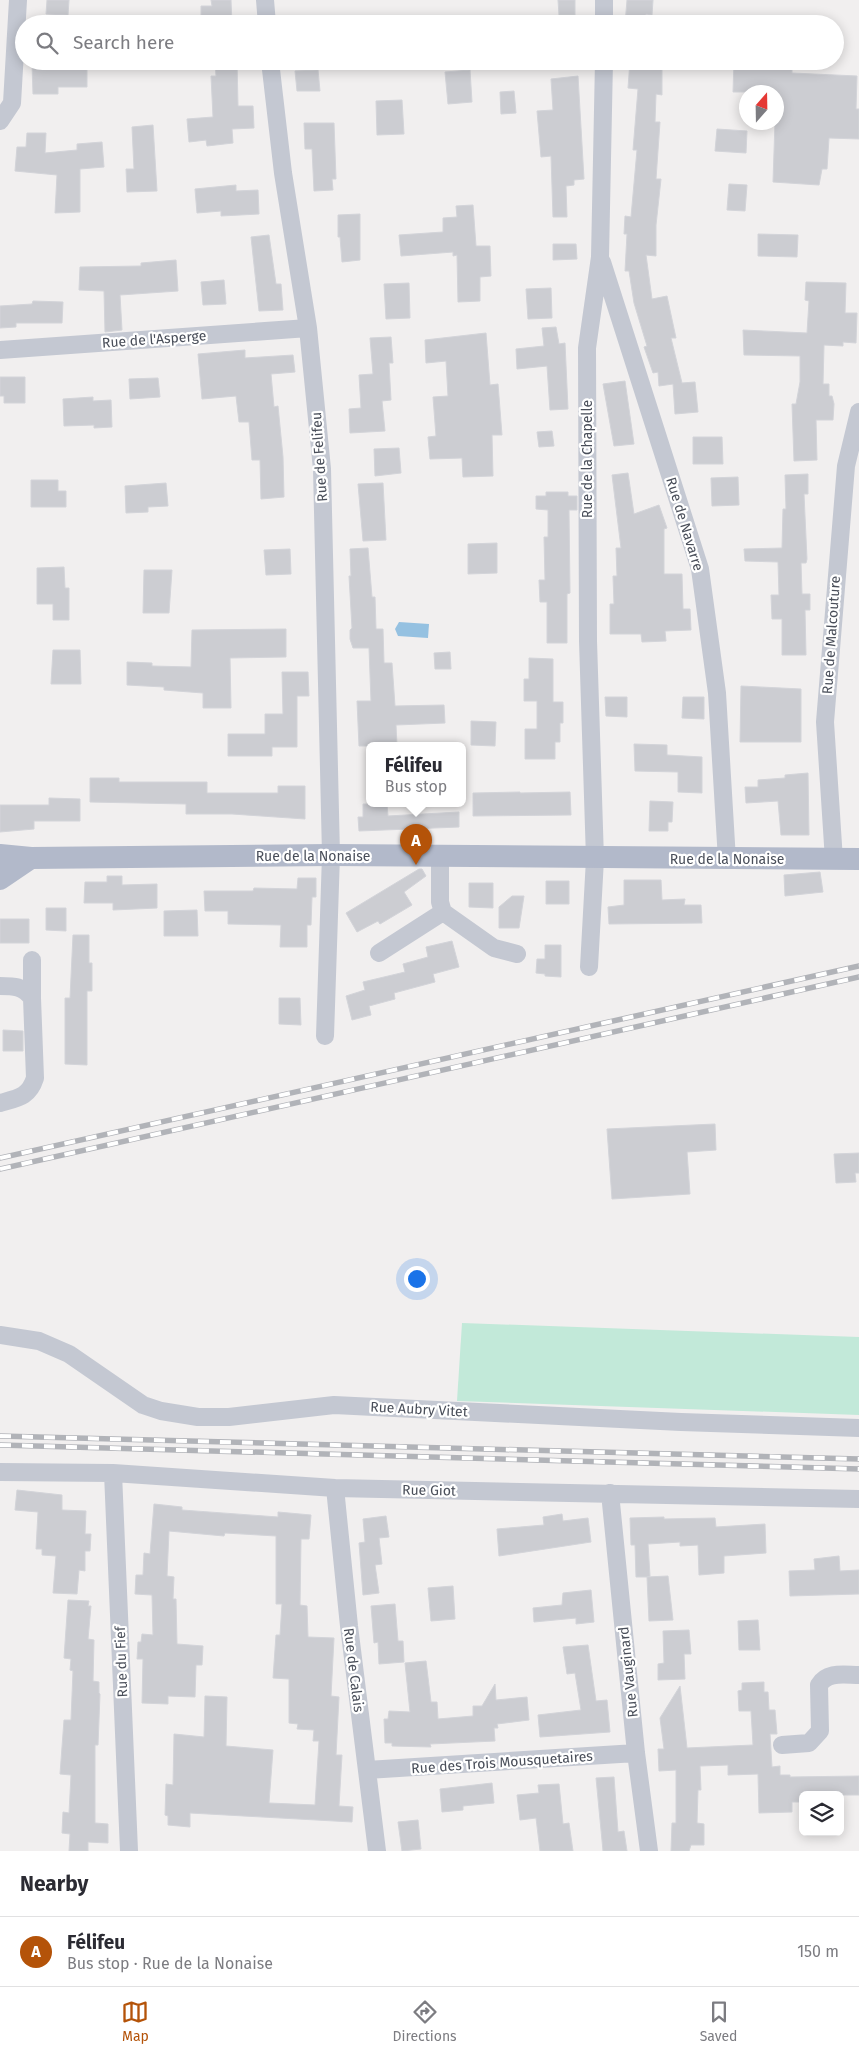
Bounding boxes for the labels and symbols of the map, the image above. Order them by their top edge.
north arrow [739,85,784,130]
street label: Rue de l'Asperge [101,327,207,352]
street label: Rue de la Chapelle [579,400,596,518]
street label: Rue de Felifeu [308,411,331,502]
street label: Rue de Navarre [662,475,707,573]
street label: Rue de Malcouture [819,575,844,695]
pin: A [400,824,432,865]
street label: Rue de la Nonaise [256,848,370,865]
street label: Rue de la Nonaise [670,851,784,868]
your location [404,1266,430,1292]
street label: Rue Aubry Vitet [370,1398,469,1421]
street label: Rue Giot [402,1482,457,1499]
street label: Rue du Fief [112,1625,131,1698]
street label: Rue Vauginard [615,1626,642,1718]
street label: Rue de Calais [340,1627,367,1714]
street label: Rue des Trois Mousquetaires [411,1748,594,1777]

